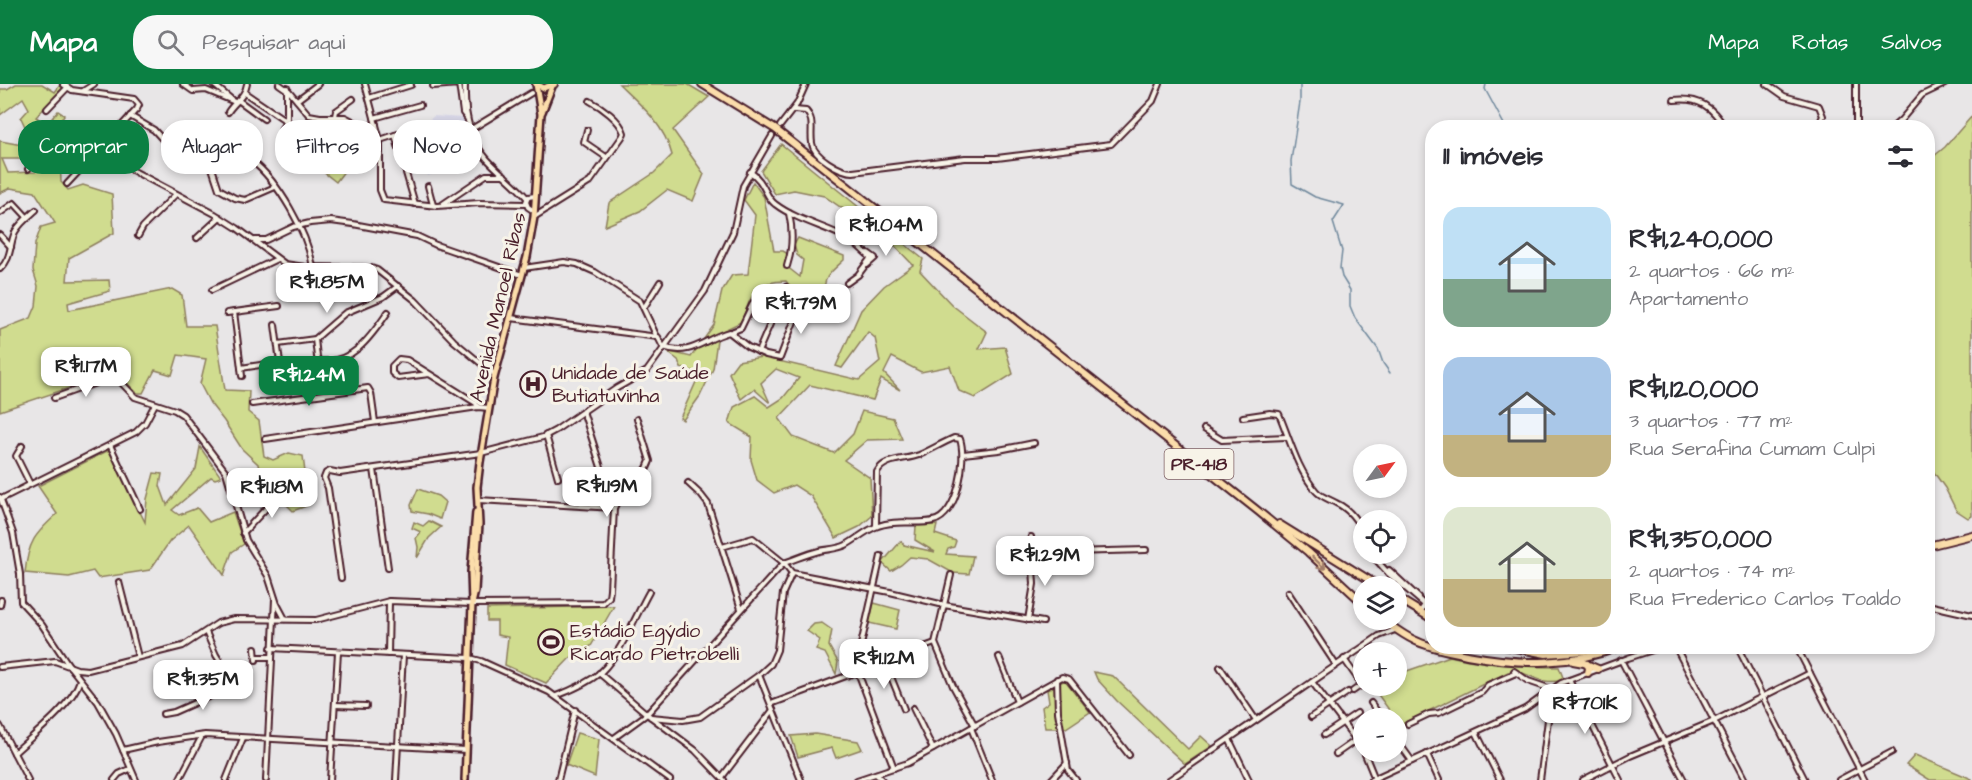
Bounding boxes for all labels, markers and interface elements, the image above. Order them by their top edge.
search box [133,15,553,69]
text: Mapa [30,23,97,62]
icon: search [154,26,187,59]
text: Pesquisar aqui [202,27,345,58]
text: Mapa [1708,28,1759,57]
text: Rotas [1792,28,1848,57]
text: Salvos [1881,28,1942,57]
chip: Comprar [18,120,149,174]
chip: Alugar [161,120,263,174]
chip: Filtros [275,120,381,174]
chip: Novo [393,120,482,174]
text: 11 imóveis [1443,138,1543,174]
icon: filters [1884,140,1917,173]
pin: R$1.04M [831,206,941,257]
street label: Avenida Manoel Ribas [462,209,533,405]
text: R$1.04M [849,211,923,239]
text: R$1,240,000 [1629,221,1773,257]
icon: home [1491,231,1563,303]
text: 2 quartos · 66 m² [1629,257,1794,285]
pin: R$1.85M [272,263,382,314]
text: R$1.85M [290,268,364,296]
pin: R$1.79M [746,284,856,335]
text: Apartamento [1629,285,1748,313]
text: R$1.79M [766,289,837,317]
pin: R$1.17M [31,347,141,398]
text: R$1.17M [55,352,117,380]
pin: R$1.24M [254,356,364,407]
place label: Unidade de Saúde Butiatuvinha [552,359,709,410]
text: R$1.24M [273,361,345,389]
hospital icon: Unidade de Saúde Butiatuvinha [518,369,548,399]
text: R$1,120,000 [1629,371,1758,407]
icon: home [1491,381,1563,453]
text: 3 quartos · 77 m² [1629,407,1793,435]
text: Rua Serafina Cumam Culpi [1629,435,1875,463]
north arrow [1353,444,1407,498]
map controls [1353,444,1407,762]
road number: PR-418 [1164,449,1234,479]
pin: R$1.19M [552,467,662,518]
pin: R$1.18M [217,468,327,519]
text: R$1.19M [576,472,638,500]
text: R$1.18M [241,473,303,501]
button: locate [1353,510,1407,564]
text: R$1,350,000 [1629,521,1772,557]
icon: home [1491,531,1563,603]
pin: R$1.29M [990,536,1100,587]
text: R$1.29M [1010,541,1080,569]
one-way arrow [1311,555,1326,570]
text: 2 quartos · 74 m² [1629,557,1795,585]
button: layers [1353,576,1407,630]
text: Rua Frederico Carlos Toaldo [1629,585,1901,613]
place label: Estádio Egýdio Ricardo Pietrobelli [570,617,739,668]
sports icon: Estádio Egýdio Ricardo Pietrobelli [536,627,566,657]
pin: R$1.12M [829,639,939,690]
button: + [1353,642,1407,696]
text: R$1.12M [853,644,915,672]
pin: R$1.35M [148,660,258,711]
text: R$1.35M [167,665,239,693]
pin: R$701K [1536,684,1634,735]
text: R$701K [1553,689,1617,717]
button: − [1353,708,1407,762]

